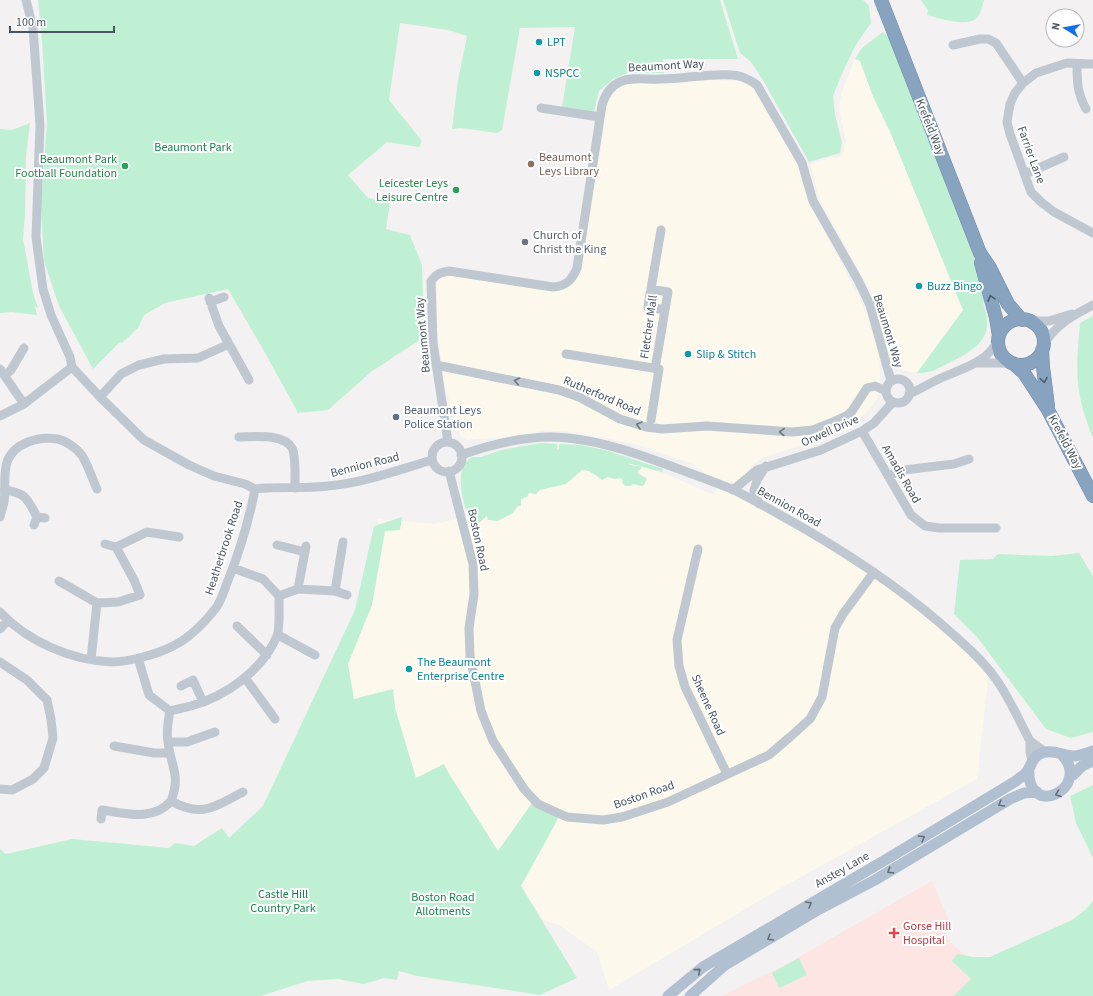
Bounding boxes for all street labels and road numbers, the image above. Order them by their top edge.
street label: Beaumont Way [628,56,705,76]
street label: Krefeld Way [911,96,949,158]
street label: Farrier Lane [1013,124,1049,186]
street label: Beaumont Way [869,292,907,370]
street label: Fletcher Mall [636,294,662,360]
street label: Beaumont Way [411,296,435,373]
street label: Rutherford Road [561,372,643,420]
street label: Orwell Drive [798,411,862,451]
street label: Krefeld Way [1044,412,1087,473]
street label: Amadis Road [877,441,925,507]
street label: Bennion Road [329,448,401,482]
street label: Bennion Road [754,483,824,531]
street label: Heatherbrook Road [201,499,247,597]
street label: Boston Road [463,507,493,573]
street label: Sheene Road [687,672,729,738]
street label: Boston Road [611,777,677,813]
street label: Anstey Lane [812,848,872,892]

